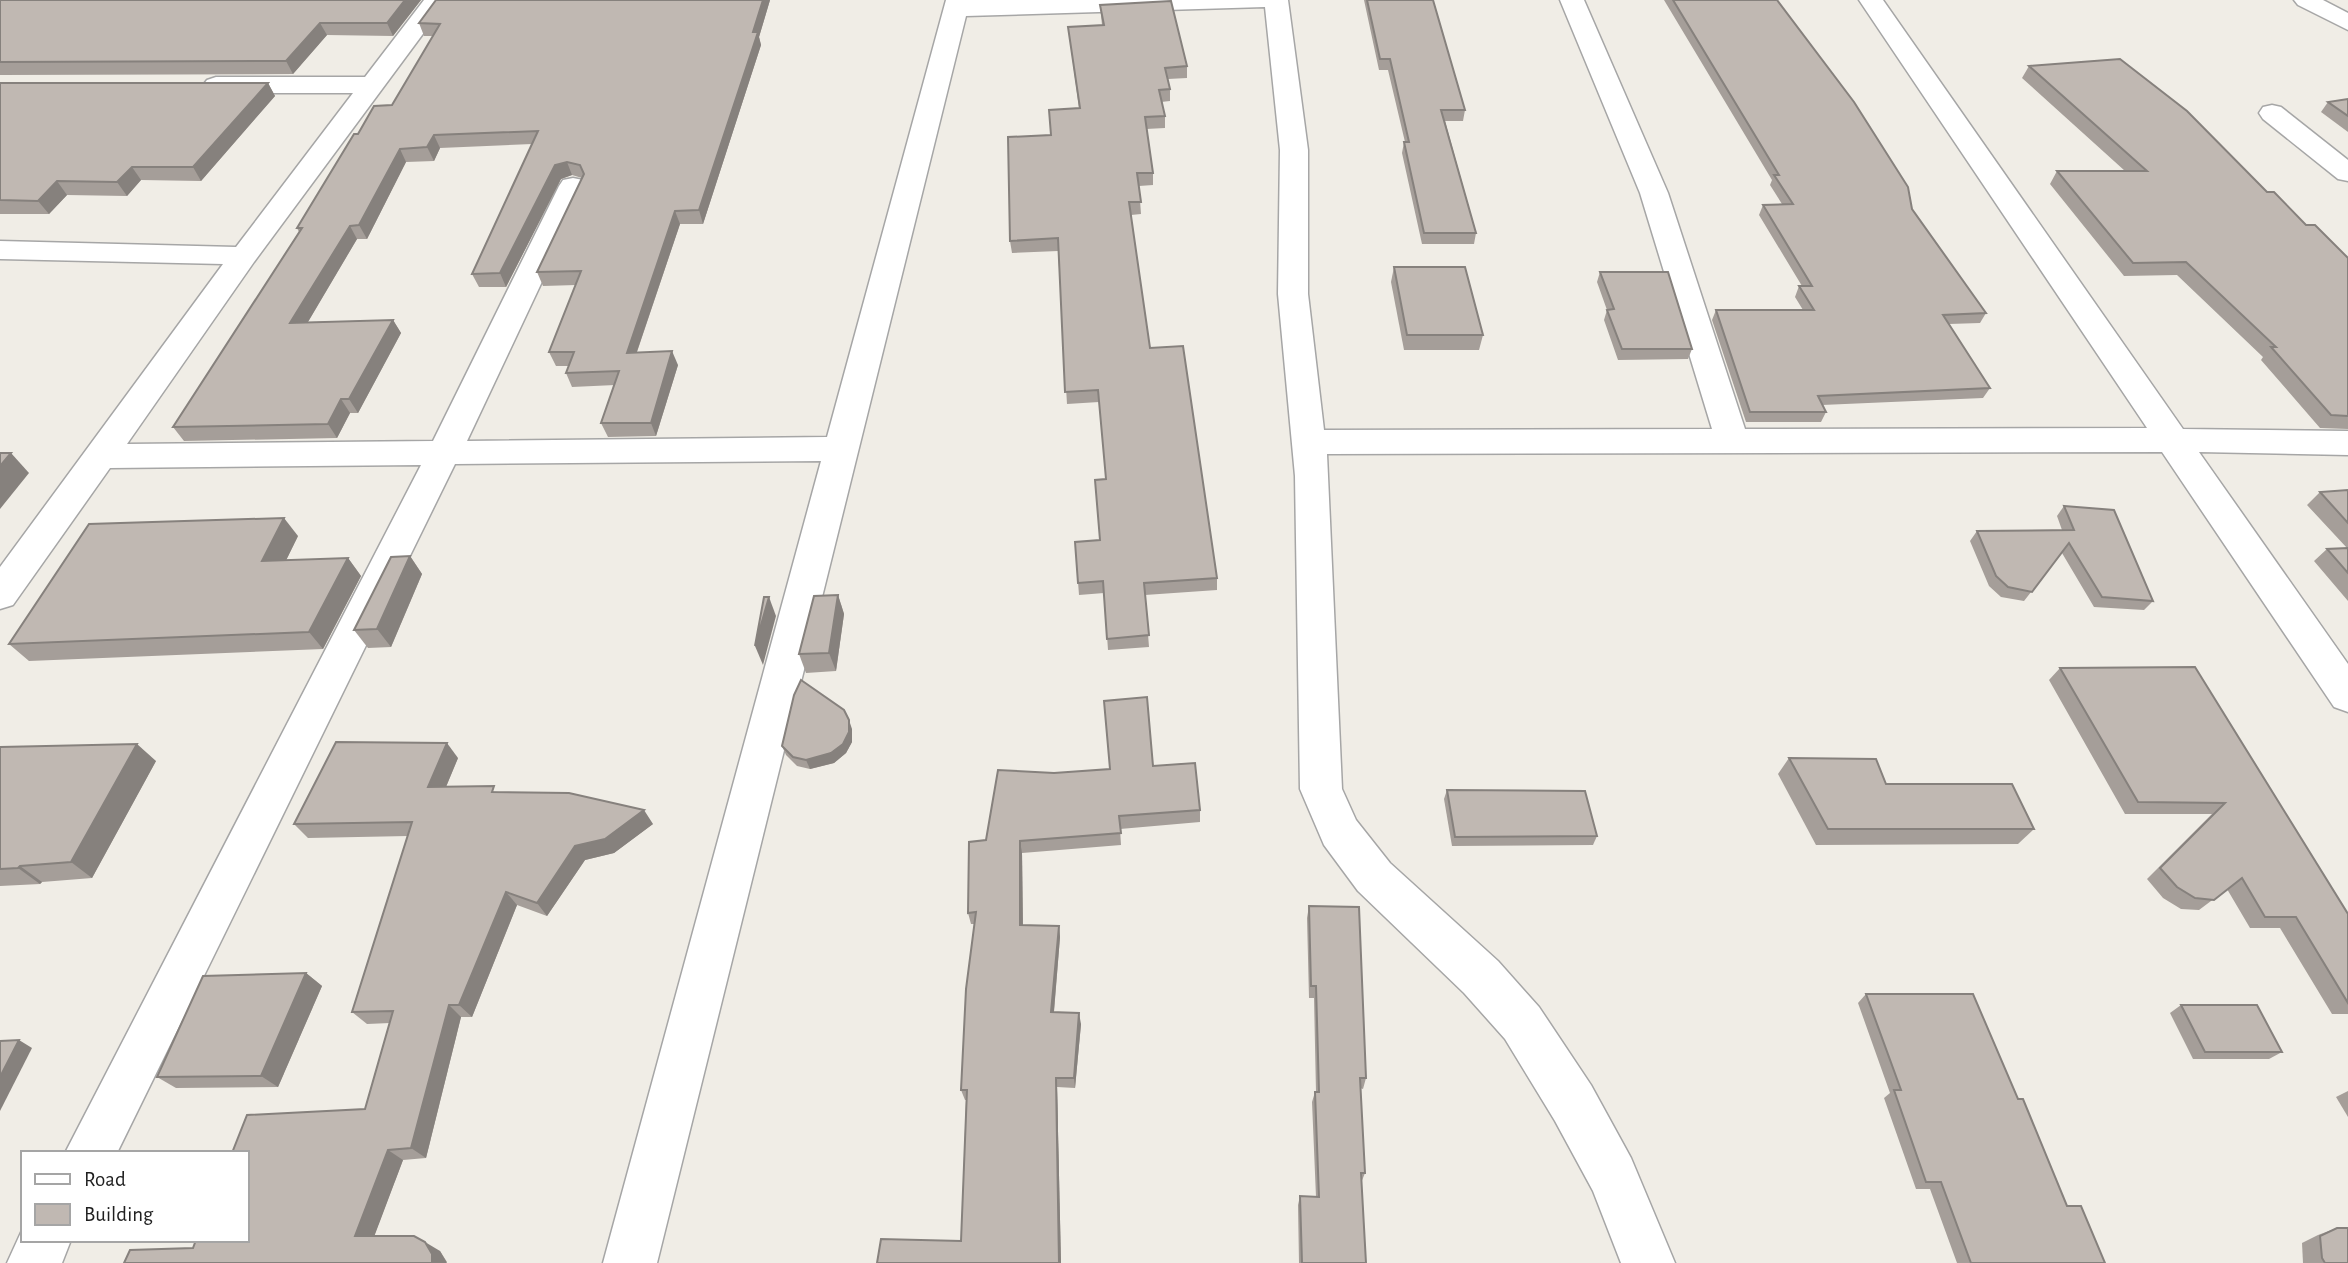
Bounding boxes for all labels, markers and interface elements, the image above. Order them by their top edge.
legend [21,1151,248,1242]
text: Road [84,1169,126,1190]
text: Building [84,1204,154,1225]

